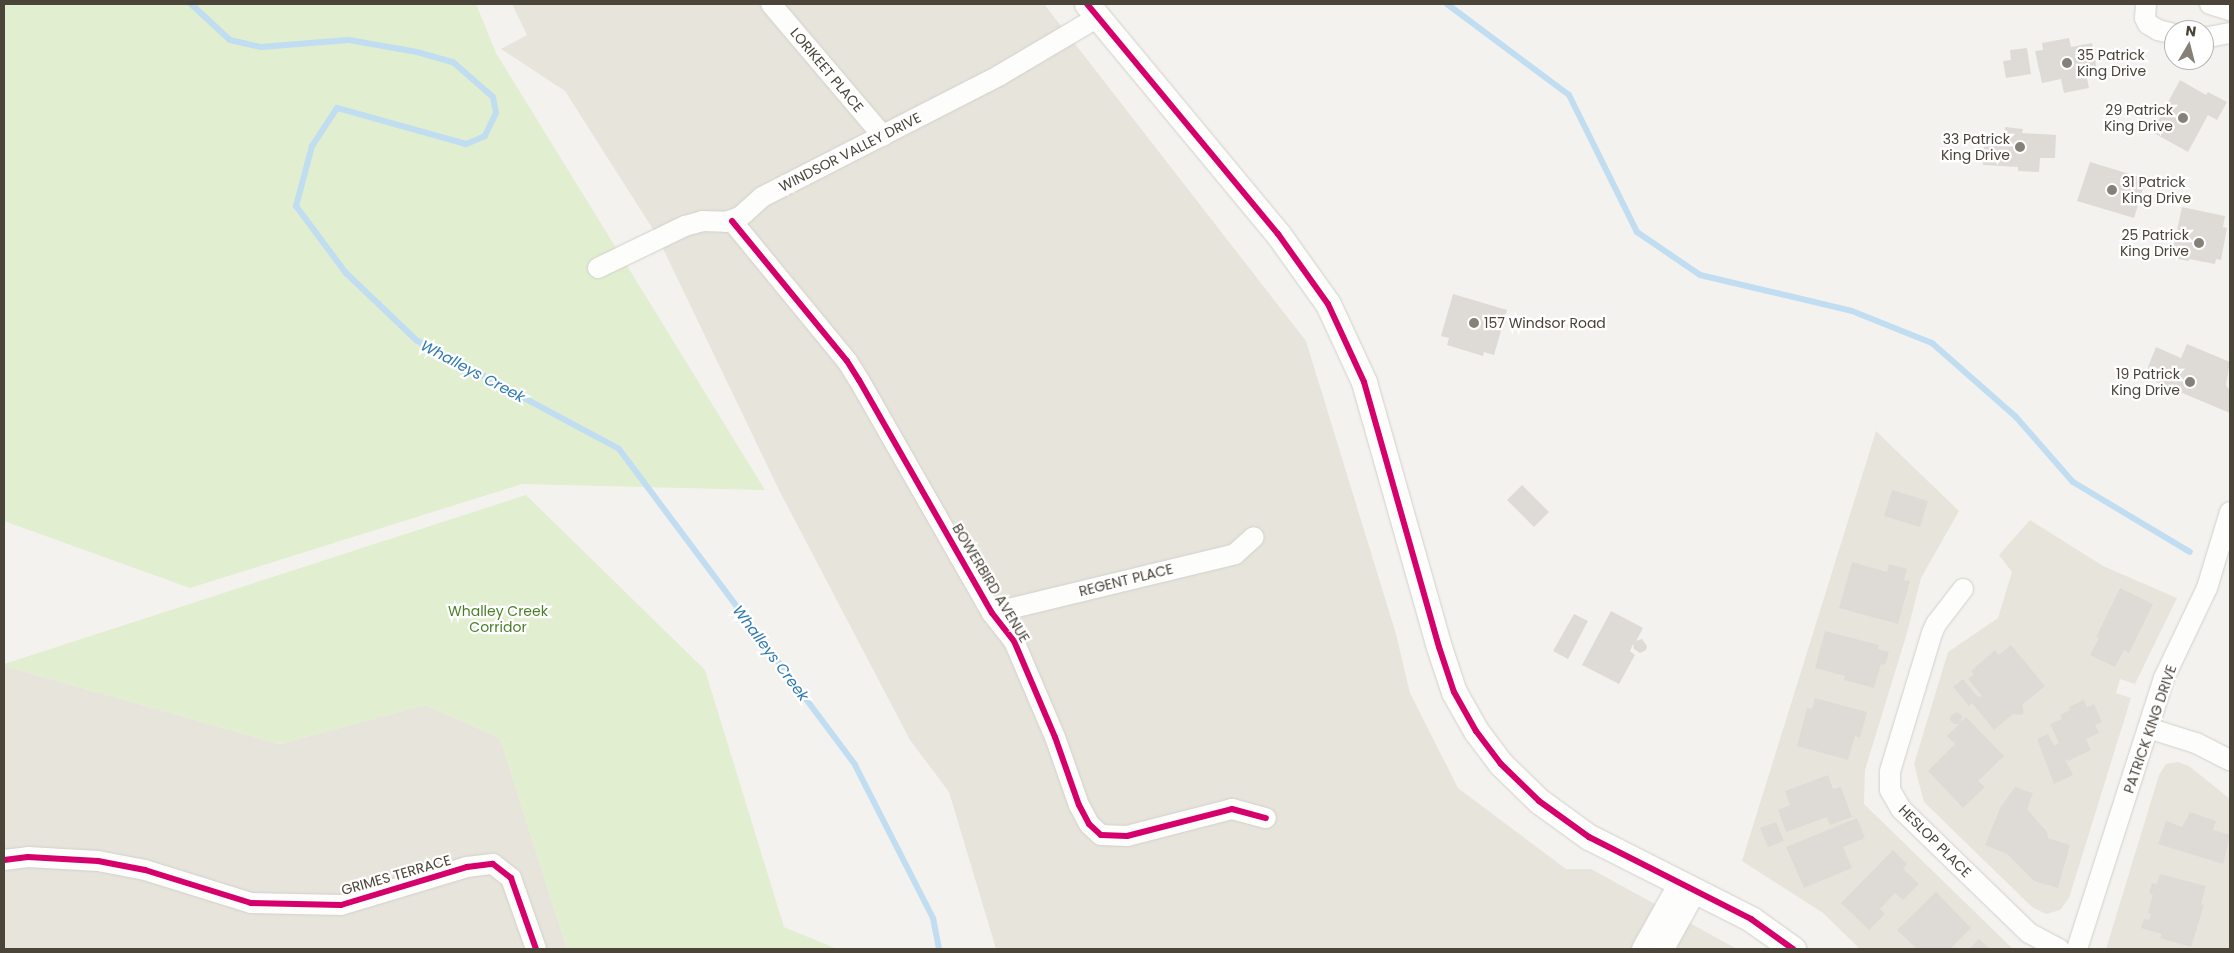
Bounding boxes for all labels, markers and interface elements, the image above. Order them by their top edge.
north arrow [2164,20,2214,70]
text: N [2184,21,2198,42]
street label: LORIKEET PLACE [787,25,867,115]
place label: 35 Patrick King Drive [2077,47,2146,80]
marker: 35 Patrick King Drive [2061,57,2073,69]
place label: 29 Patrick King Drive [2104,102,2173,134]
street label: WINDSOR VALLEY DRIVE [776,109,924,195]
marker: 29 Patrick King Drive [2177,112,2189,124]
place label: 33 Patrick King Drive [1941,131,2010,164]
marker: 33 Patrick King Drive [2014,141,2026,153]
place label: 31 Patrick King Drive [2122,174,2191,206]
marker: 31 Patrick King Drive [2106,184,2118,196]
place label: 25 Patrick King Drive [2120,227,2189,260]
marker: 25 Patrick King Drive [2193,237,2205,249]
place label: 157 Windsor Road [1484,315,1606,331]
marker: 157 Windsor Road [1468,317,1480,329]
water label: Whalleys Creek [418,336,528,406]
place label: 19 Patrick King Drive [2111,366,2180,398]
marker: 19 Patrick King Drive [2184,376,2196,388]
street label: BOWERBIRD AVENUE [949,521,1033,645]
street label: REGENT PLACE [1077,560,1175,600]
water label: Whalleys Creek [729,602,813,704]
park label: Whalley Creek Corridor [448,603,548,636]
street label: PATRICK KING DRIVE [2120,663,2180,795]
street label: HESLOP PLACE [1895,801,1975,881]
street label: GRIMES TERRACE [339,851,453,899]

